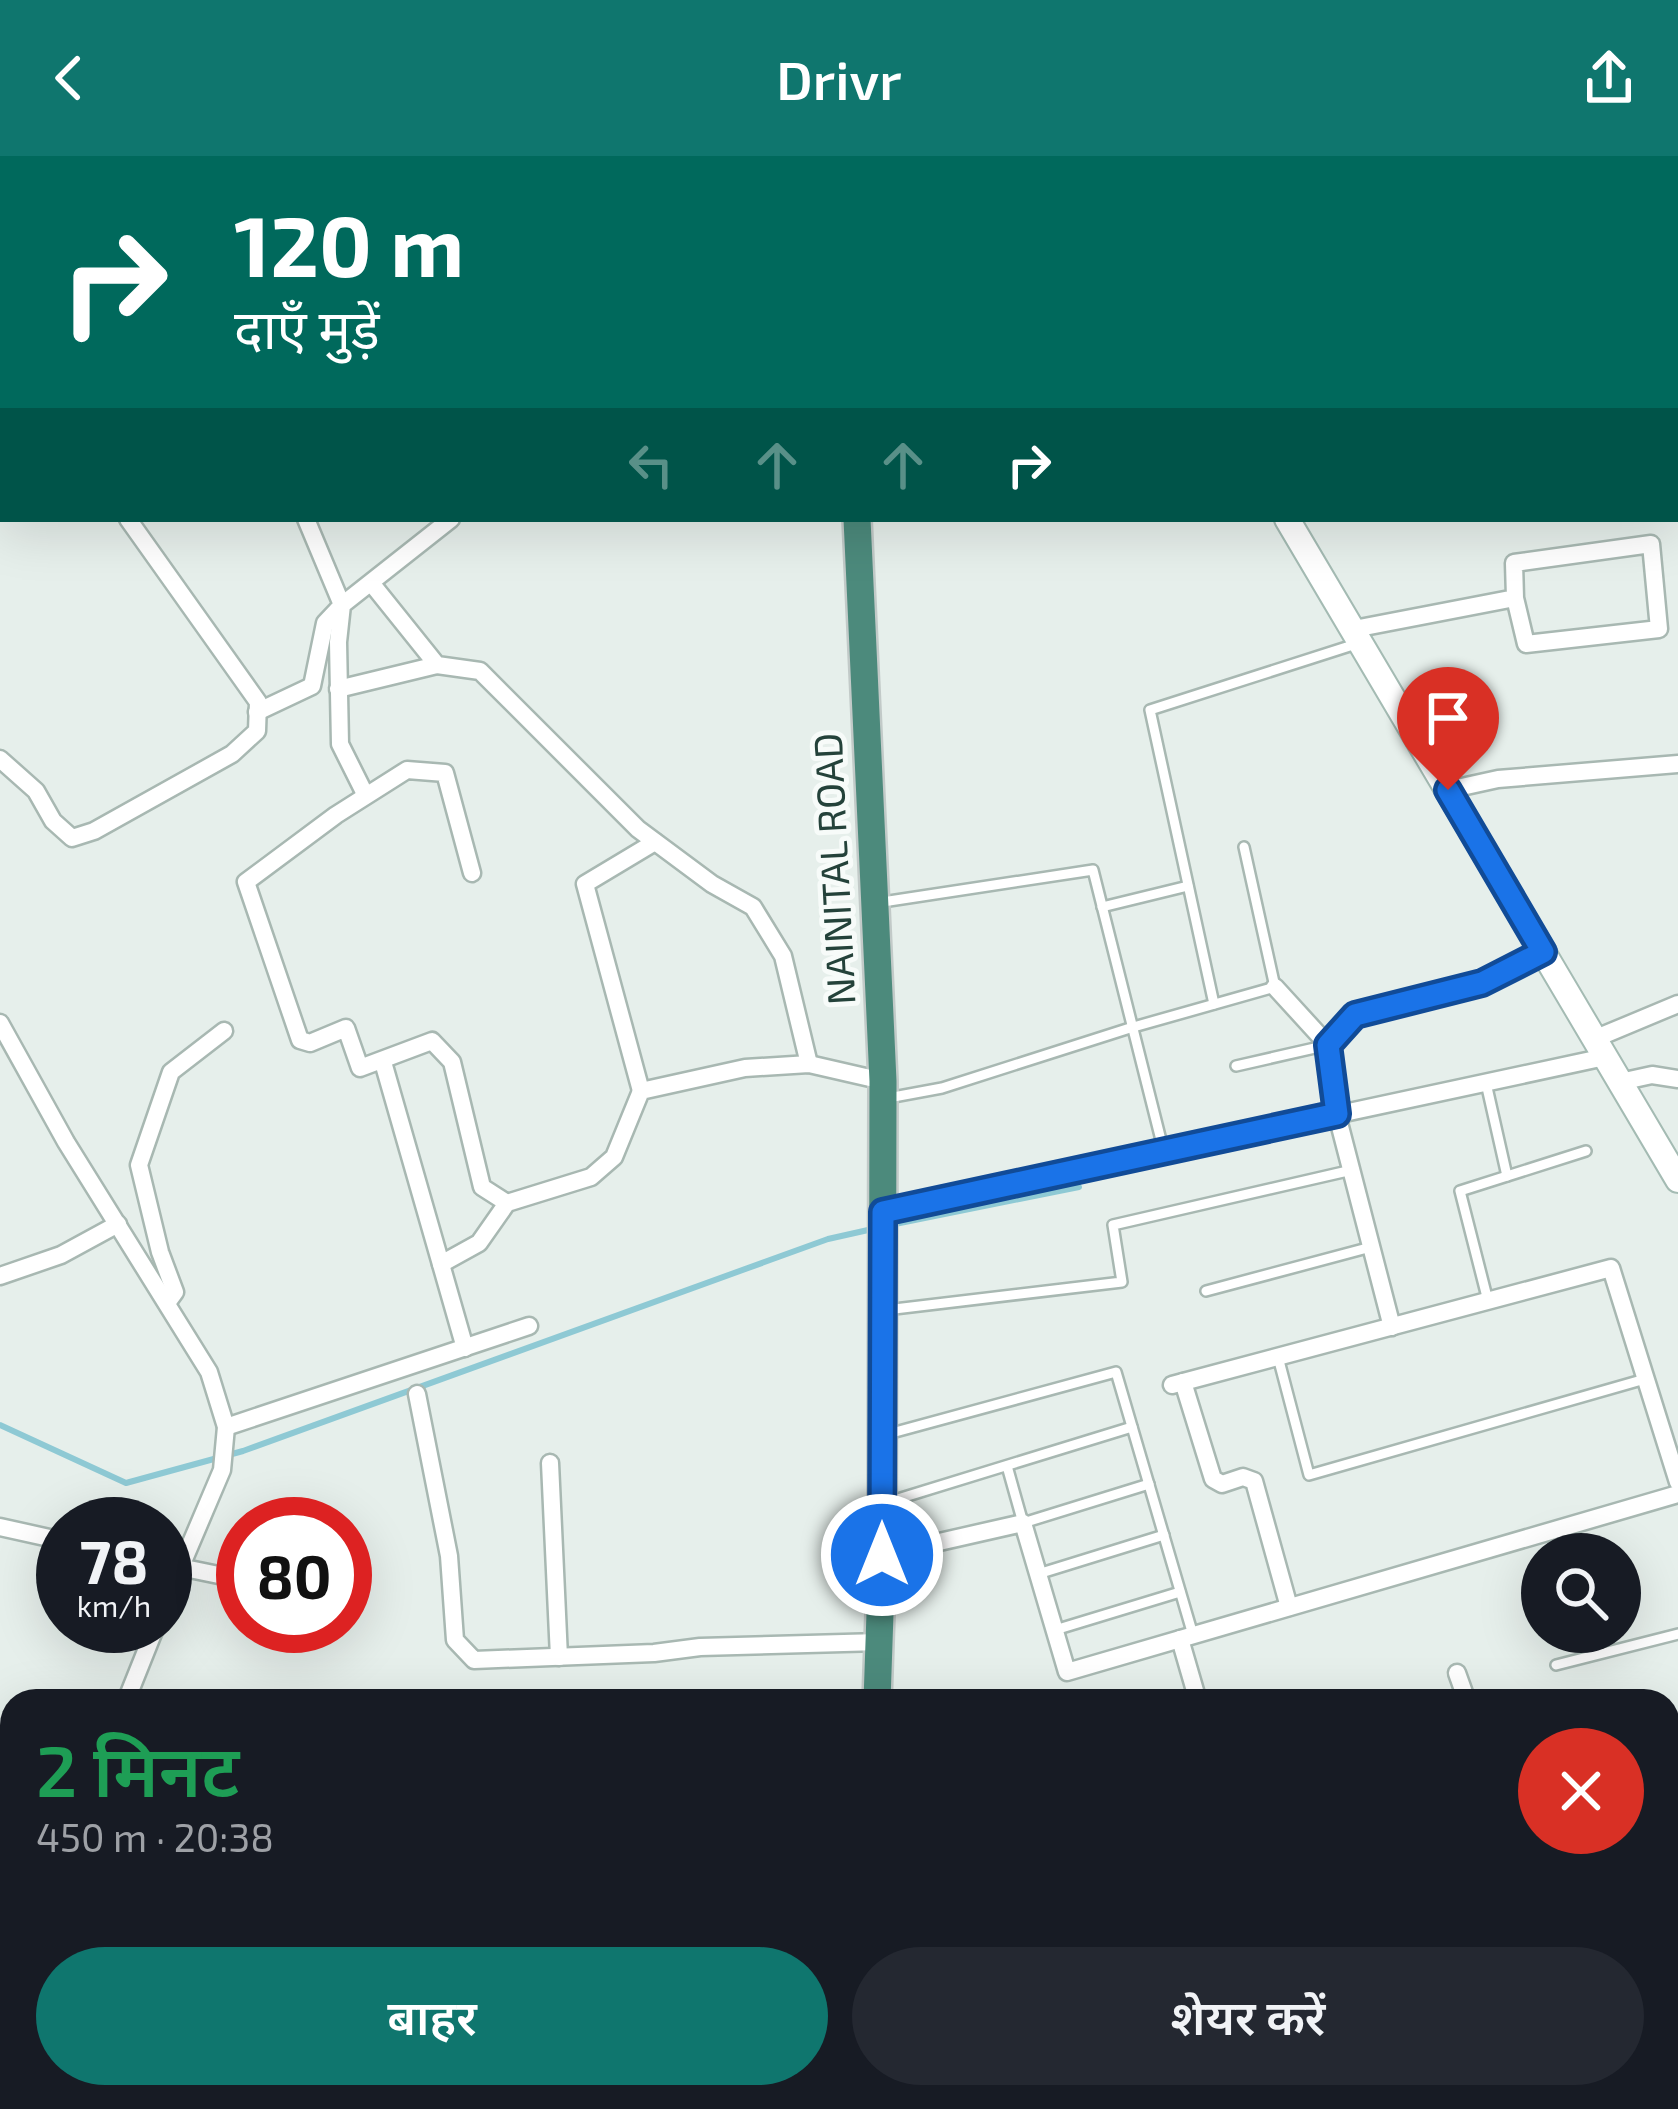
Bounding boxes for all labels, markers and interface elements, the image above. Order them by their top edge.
icon: back [36,45,102,111]
icon: share [1576,45,1642,111]
text: Drivr [776,46,902,111]
text: 120 m [234,193,464,294]
icon: right [36,204,192,360]
text: दाएँ मुड़ें [234,295,380,360]
icon: left [618,432,684,498]
icon: ahead [744,432,810,498]
icon: ahead [870,432,936,498]
icon: right [996,432,1062,498]
pin [1397,667,1499,790]
icon: arrive [1415,685,1481,751]
street label: NAINITAL ROAD [802,732,864,1006]
position arrow [819,1492,945,1618]
speed limit sign: 80 [216,1497,372,1653]
text: 78 [79,1524,149,1596]
map controls [1521,1533,1641,1653]
button: search [1521,1533,1641,1653]
text: km/h [77,1587,151,1623]
text: 2 मिनट [36,1725,239,1811]
button: close [1518,1728,1644,1854]
text: 450 m · 20:38 [36,1813,274,1860]
button: बाहर [36,1947,828,2085]
button: शेयर करें [852,1947,1644,2085]

